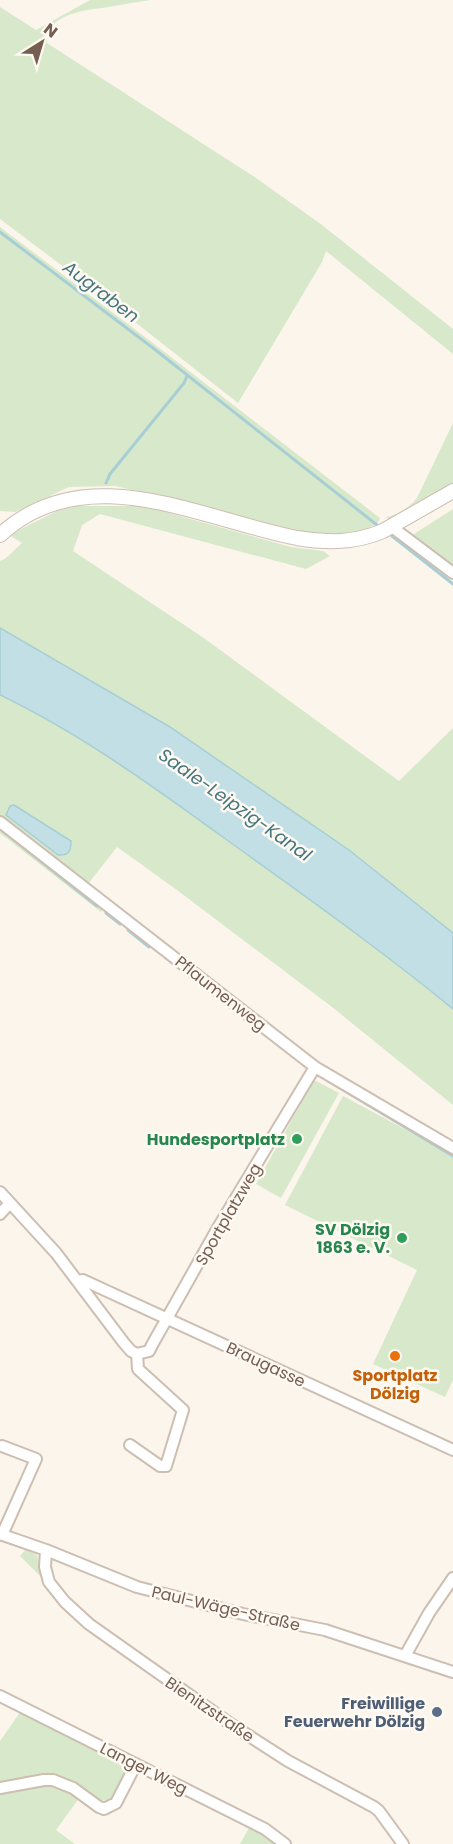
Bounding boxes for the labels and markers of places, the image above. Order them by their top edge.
place label: Hundesportplatz [147,1128,285,1151]
marker: Hundesportplatz [290,1132,304,1146]
place label: SV Dölzig 1863 e. V. [315,1218,390,1259]
marker: SV Dölzig 1863 e. V. [395,1231,409,1245]
marker: Sportplatz Dölzig [388,1349,402,1363]
place label: Sportplatz Dölzig [352,1364,438,1405]
place label: Freiwillige Feuerwehr Dölzig [284,1692,425,1733]
marker: Freiwillige Feuerwehr Dölzig [430,1705,444,1719]

